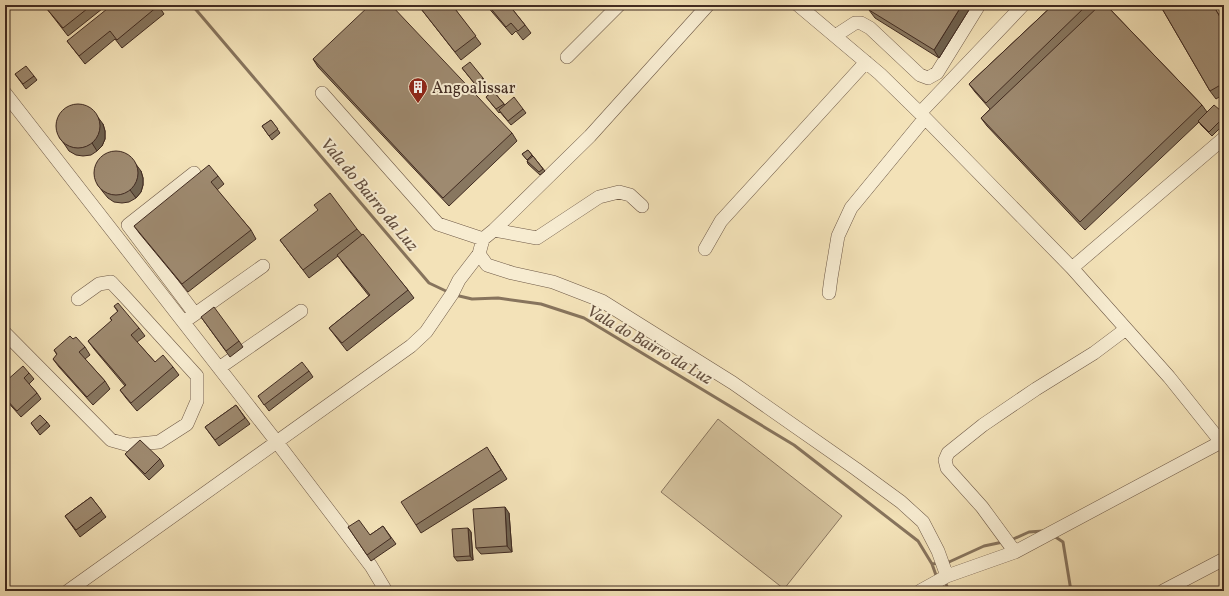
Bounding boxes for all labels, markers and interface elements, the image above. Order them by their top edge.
building icon: Angoalissar [407,76,429,104]
place label: Angoalissar [432,78,516,100]
water label: Vala do Bairro da Luz [314,133,423,257]
water label: Vala do Bairro da Luz [582,300,717,391]

